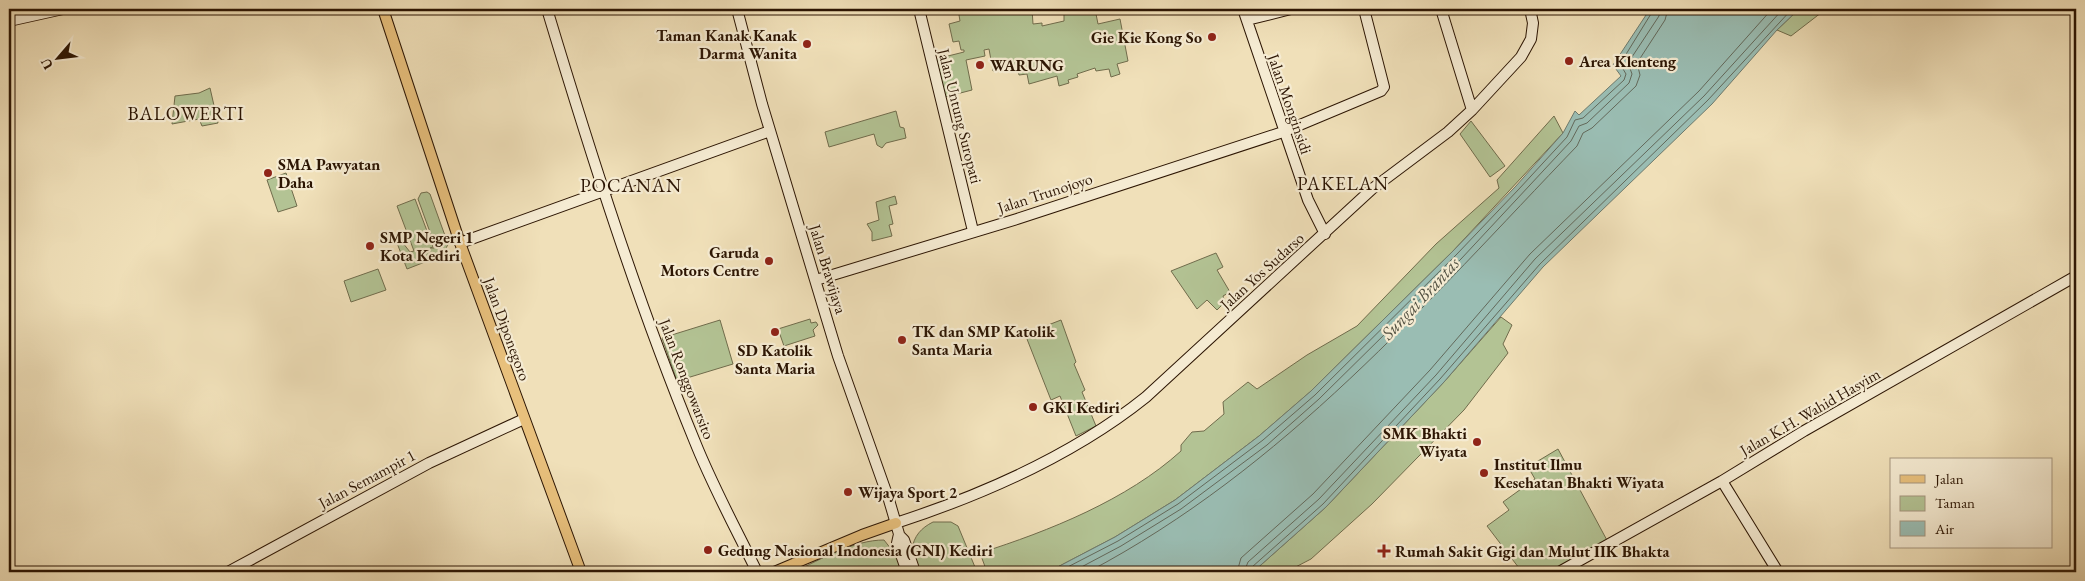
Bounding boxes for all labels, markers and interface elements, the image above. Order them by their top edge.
place label: Taman Kanak Kanak Darma Wanita [656,25,798,64]
place label: Gie Kie Kong So [1091,27,1202,48]
marker: Gie Kie Kong So [1206,31,1218,43]
north arrow [32,32,82,82]
marker: Taman Kanak Kanak Darma Wanita [801,38,813,50]
street label: Jalan Untung Suropati [933,44,987,186]
street label: Jalan Monginsidi [1262,49,1317,157]
place label: Area Klenteng [1578,51,1677,72]
text: U [36,55,57,73]
place label: WARUNG [990,55,1064,76]
marker: Area Klenteng [1563,55,1575,67]
marker: WARUNG [974,59,986,71]
district label: BALOWERTI [127,101,245,126]
place label: SMA Pawyatan Daha [278,154,380,193]
marker: SMA Pawyatan Daha [262,167,274,179]
street label: Jalan Trunojoyo [993,168,1095,219]
district label: PAKELAN [1297,171,1389,196]
district label: POCANAN [580,173,682,198]
street label: Jalan Brawijaya [804,220,852,317]
place label: SMP Negeri 1 Kota Kediri [380,227,473,266]
street label: Jalan Yos Sudarso [1214,228,1309,316]
marker: SMP Negeri 1 Kota Kediri [364,240,376,252]
place label: Garuda Motors Centre [661,242,760,281]
water label: Sungai Brantas [1375,251,1466,346]
marker: Garuda Motors Centre [763,255,775,267]
street label: Jalan Diponegoro [478,272,535,384]
street label: Jalan Ronggowarsito [654,314,720,442]
place label: TK dan SMP Katolik Santa Maria [912,321,1055,360]
marker: SD Katolik Santa Maria [769,326,781,338]
marker: TK dan SMP Katolik Santa Maria [896,334,908,346]
place label: SD Katolik Santa Maria [735,340,816,379]
street label: Jalan K.H. Wahid Hasyim [1734,363,1884,462]
place label: GKI Kediri [1043,397,1120,418]
marker: GKI Kediri [1027,401,1039,413]
place label: SMK Bhakti Wiyata [1383,423,1468,462]
marker: SMK Bhakti Wiyata [1471,436,1483,448]
street label: Jalan Semampir 1 [313,445,419,514]
place label: Institut Ilmu Kesehatan Bhakti Wiyata [1494,454,1665,493]
legend [1890,458,2052,548]
marker: Institut Ilmu Kesehatan Bhakti Wiyata [1478,467,1490,479]
text: Jalan [1933,469,1964,488]
place label: Wijaya Sport 2 [858,482,958,503]
marker: Wijaya Sport 2 [842,486,854,498]
text: Taman [1935,493,1975,512]
text: Air [1934,519,1954,538]
place label: Gedung Nasional Indonesia (GNI) Kediri [718,540,993,561]
place label: Rumah Sakit Gigi dan Mulut IIK Bhakta [1395,541,1670,562]
marker: Gedung Nasional Indonesia (GNI) Kediri [702,544,714,556]
marker: Rumah Sakit Gigi dan Mulut IIK Bhakta [1377,544,1391,558]

